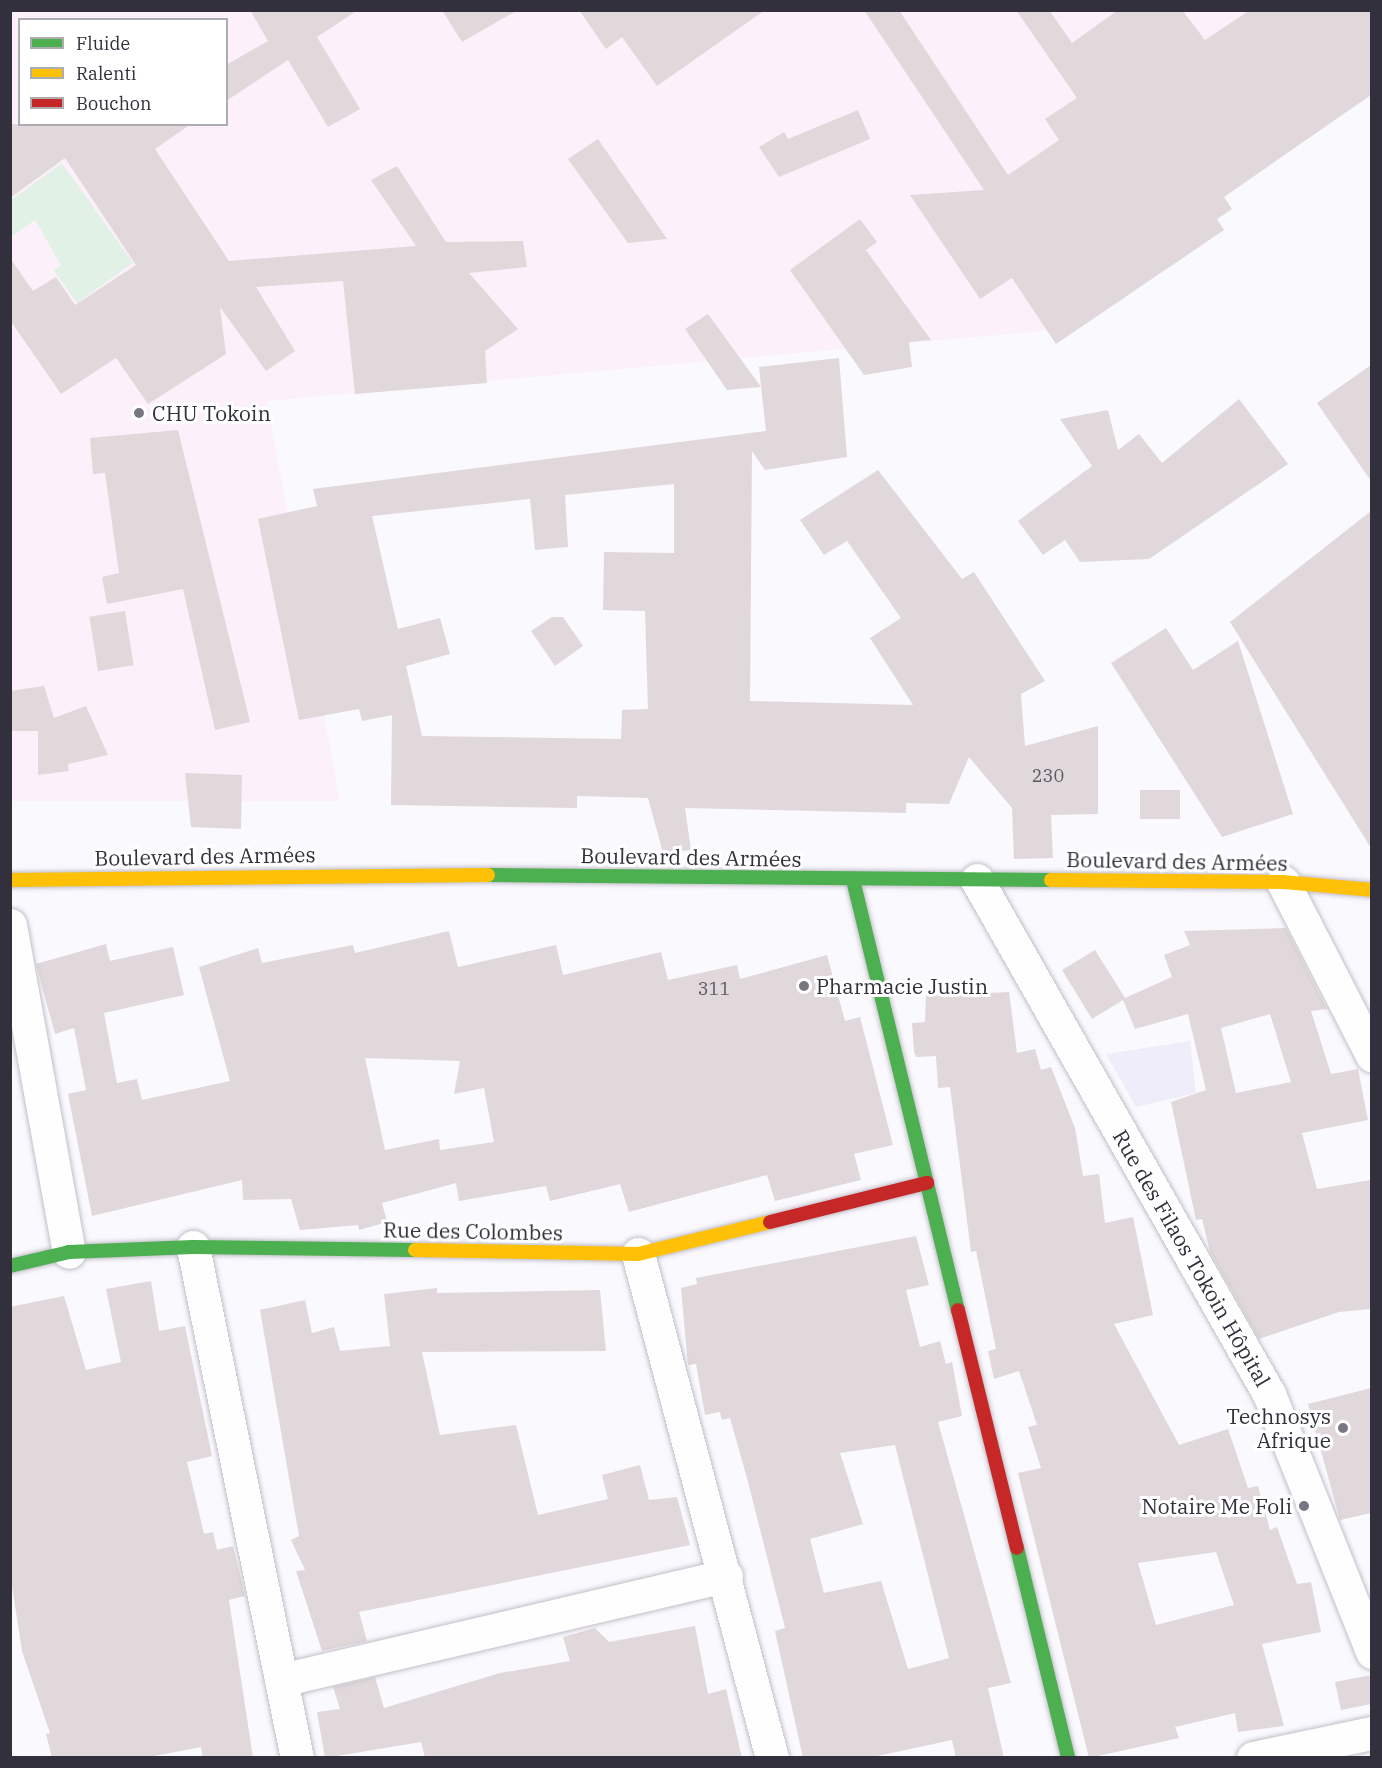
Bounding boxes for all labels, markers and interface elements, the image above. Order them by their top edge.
legend [18,18,228,126]
text: Fluide [76,32,130,55]
text: Ralenti [76,62,137,85]
text: Bouchon [76,92,152,115]
place label: CHU Tokoin [152,400,271,426]
marker: CHU Tokoin [130,404,148,422]
house number: 230 [1032,765,1064,787]
street label: Boulevard des Armées [94,841,316,871]
street label: Boulevard des Armées [580,842,802,872]
street label: Boulevard des Armées [1066,846,1288,876]
place label: Pharmacie Justin [816,973,988,999]
house number: 311 [698,978,730,1000]
marker: Pharmacie Justin [797,979,811,993]
street label: Rue des Filaos Tokoin Hôpital [1108,1125,1276,1391]
street label: Rue des Colombes [383,1217,563,1245]
place label: Technosys Afrique [1226,1403,1331,1453]
marker: Technosys Afrique [1336,1421,1350,1435]
place label: Notaire Me Foli [1141,1493,1292,1519]
marker: Notaire Me Foli [1297,1499,1311,1513]

